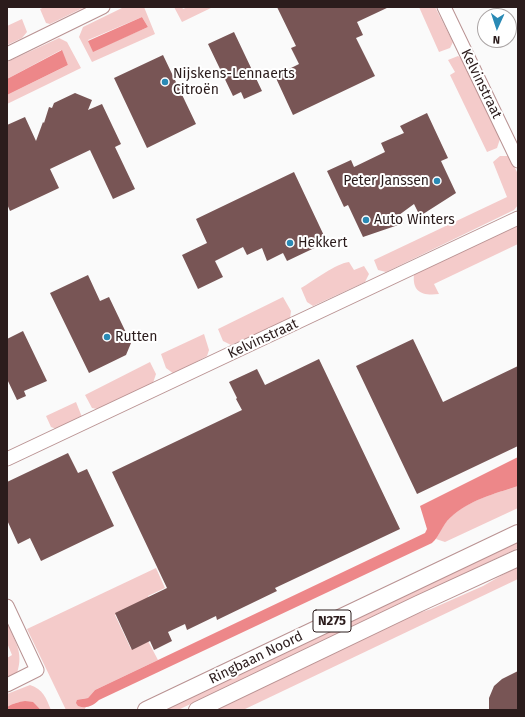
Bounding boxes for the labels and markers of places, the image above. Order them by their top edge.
place label: Nijskens-Lennaerts Citroën [173,66,295,98]
marker: Nijskens-Lennaerts Citroën [160,77,170,87]
place label: Peter Janssen [343,173,429,189]
marker: Peter Janssen [432,176,442,186]
place label: Auto Winters [374,212,455,228]
marker: Auto Winters [361,215,371,225]
place label: Hekkert [298,235,347,251]
marker: Hekkert [285,238,295,248]
place label: Rutten [115,329,157,345]
marker: Rutten [102,332,112,342]

